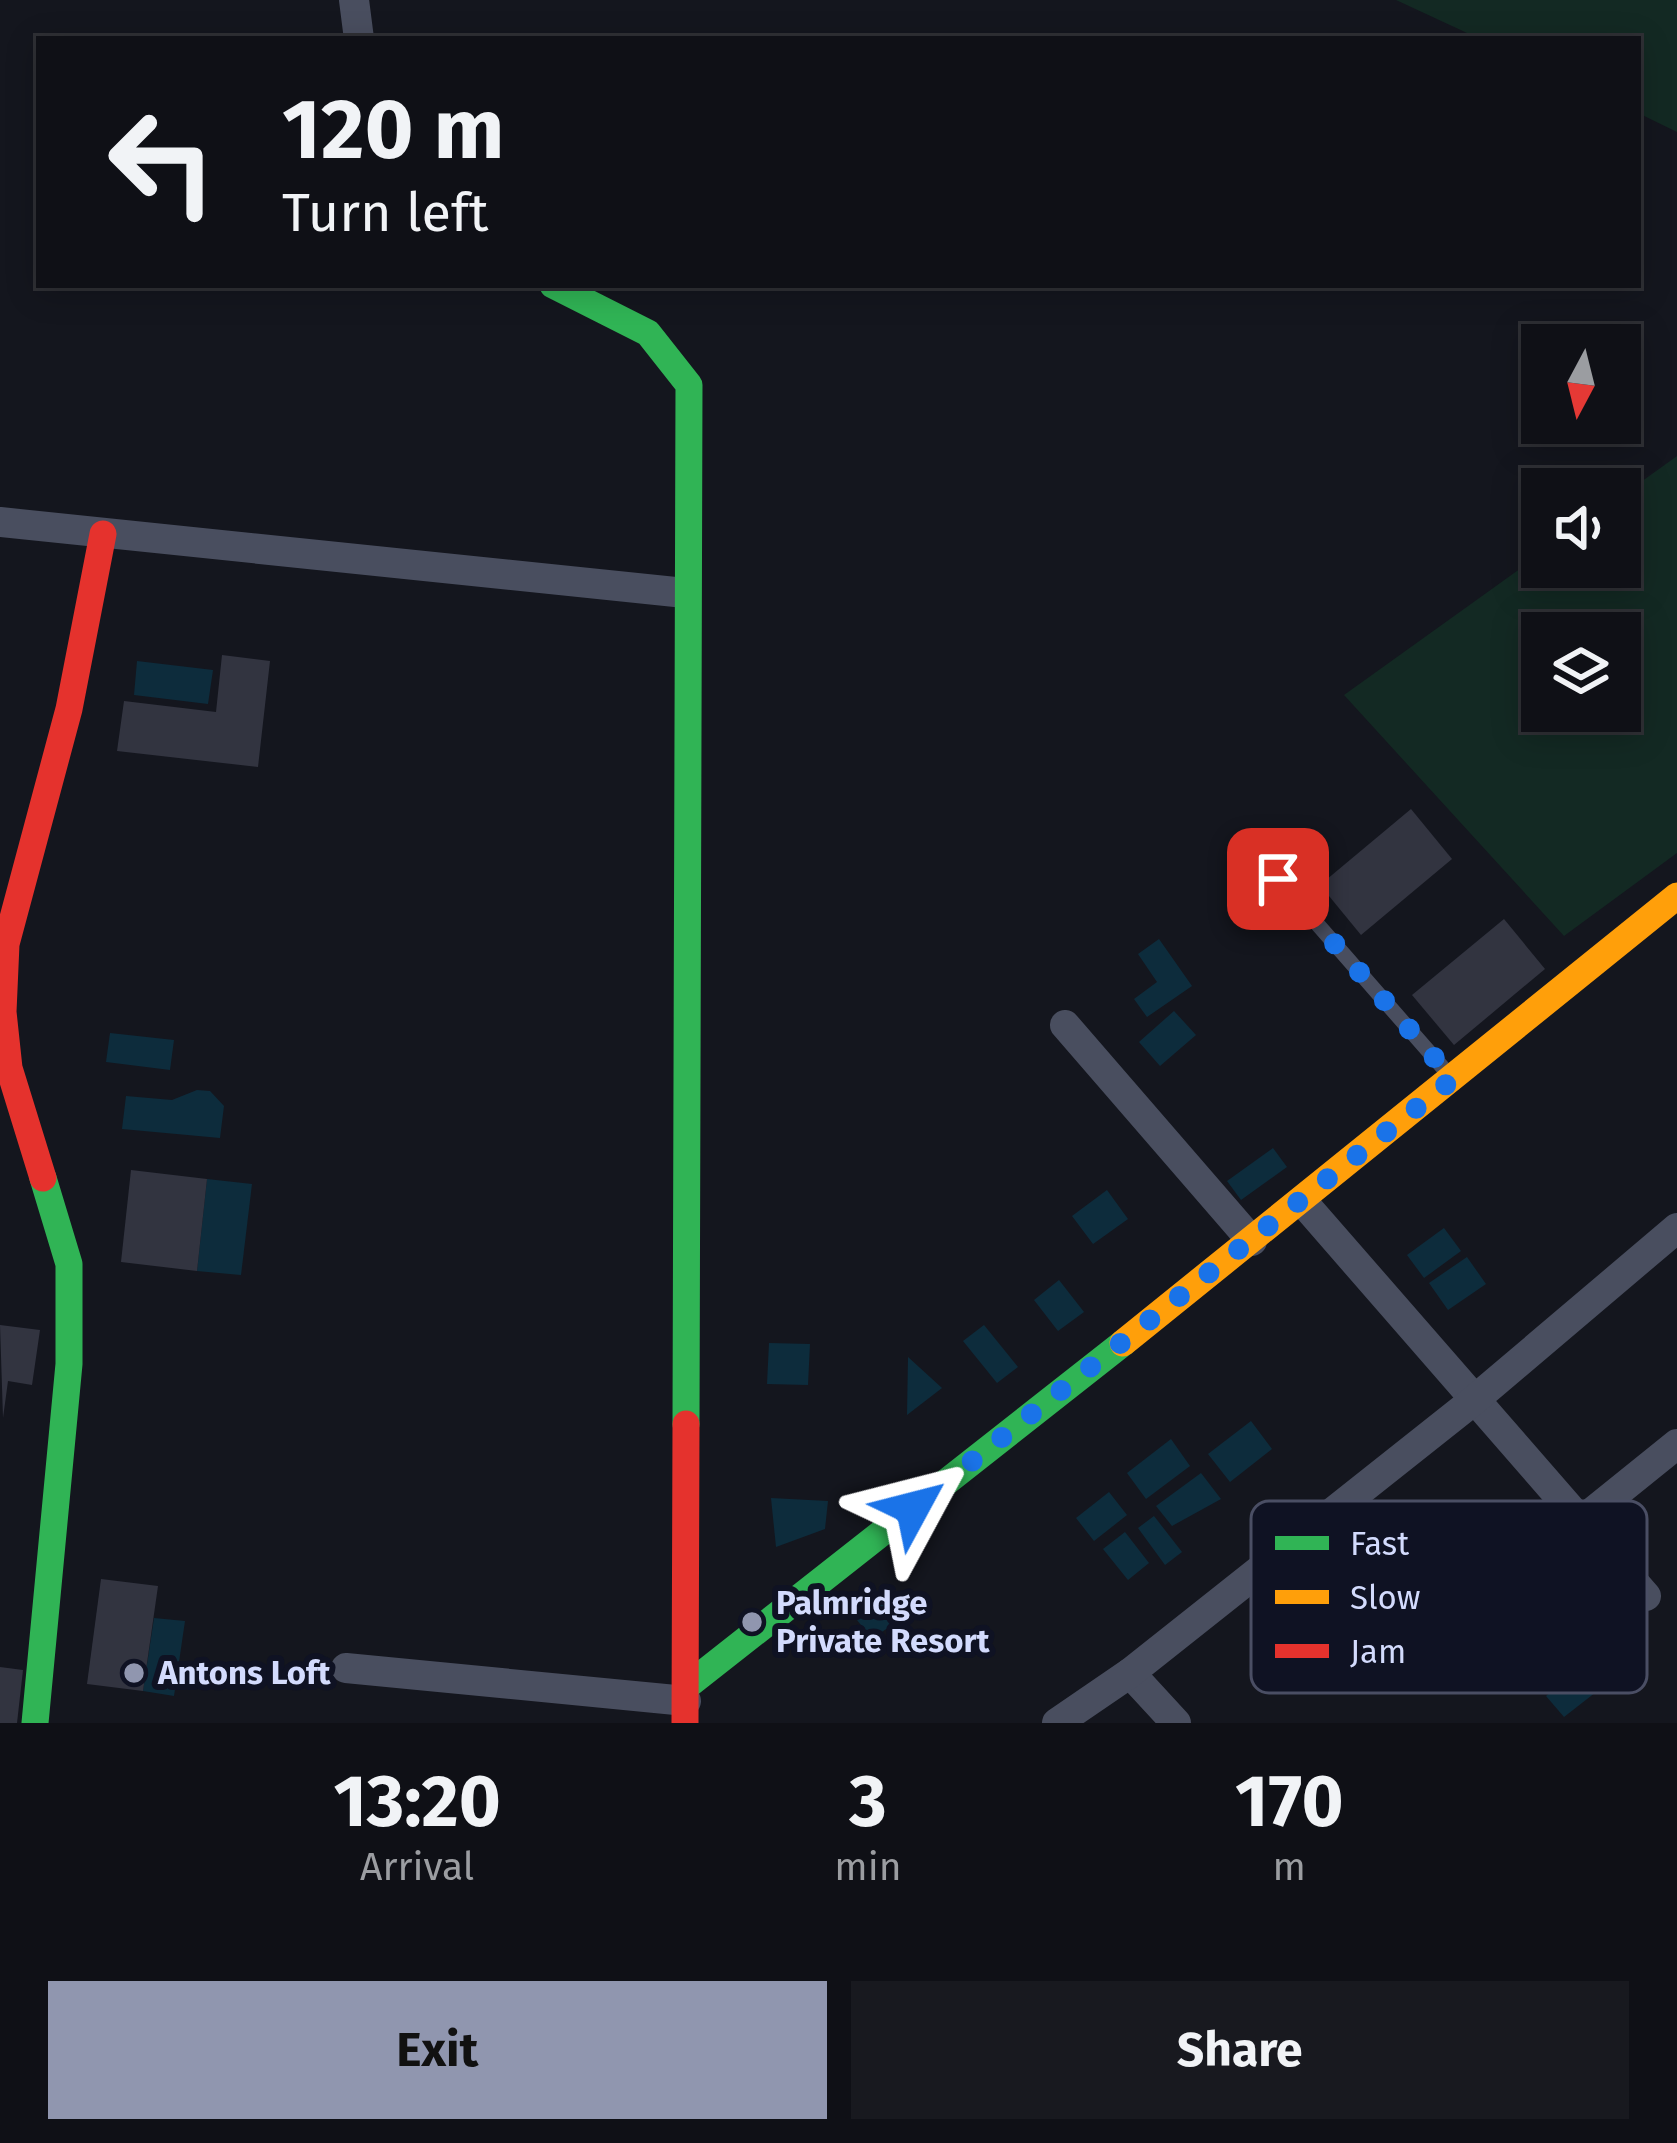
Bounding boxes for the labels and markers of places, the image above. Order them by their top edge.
pin [1227,828,1329,930]
place label: Palmridge Private Resort [776,1583,991,1661]
marker: Palmridge Private Resort [739,1609,765,1635]
place label: Antons Loft [157,1653,332,1693]
marker: Antons Loft [121,1660,147,1686]

